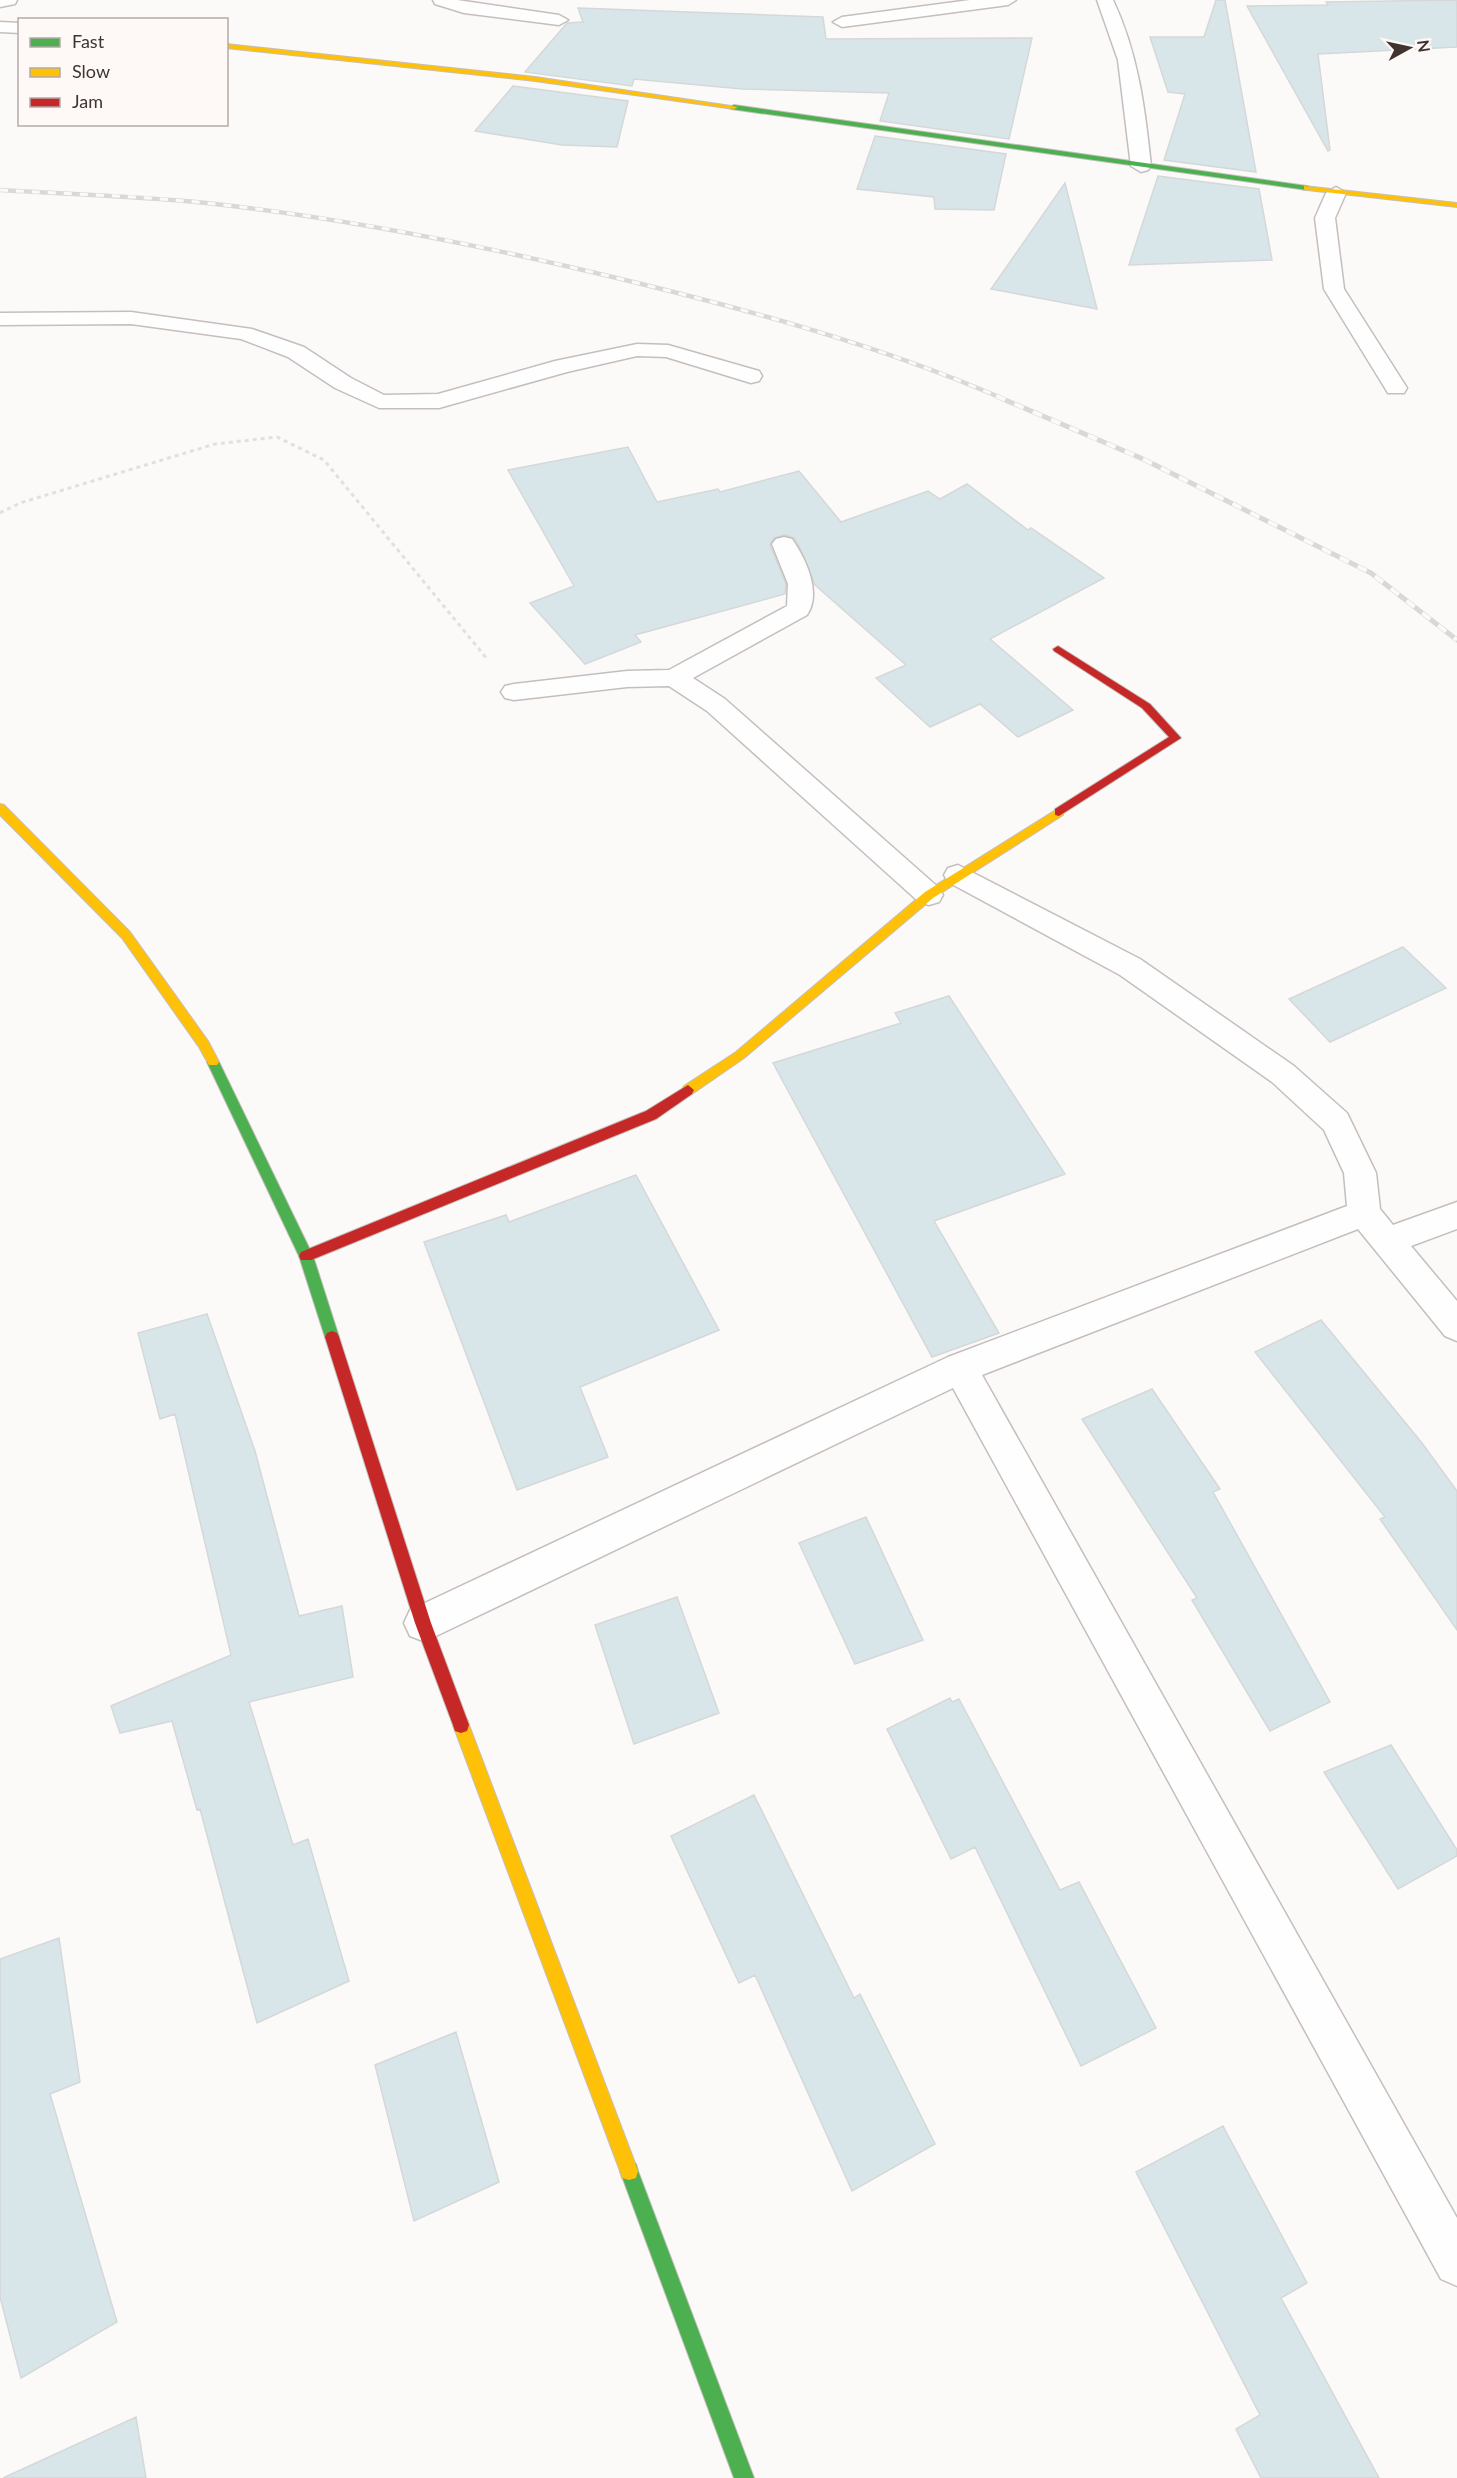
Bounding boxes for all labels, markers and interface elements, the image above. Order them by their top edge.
legend [18,18,228,126]
north arrow [1379,18,1439,78]
text: Fast [72,30,105,52]
text: N [1414,38,1435,53]
text: Slow [72,60,110,82]
text: Jam [72,90,103,112]

